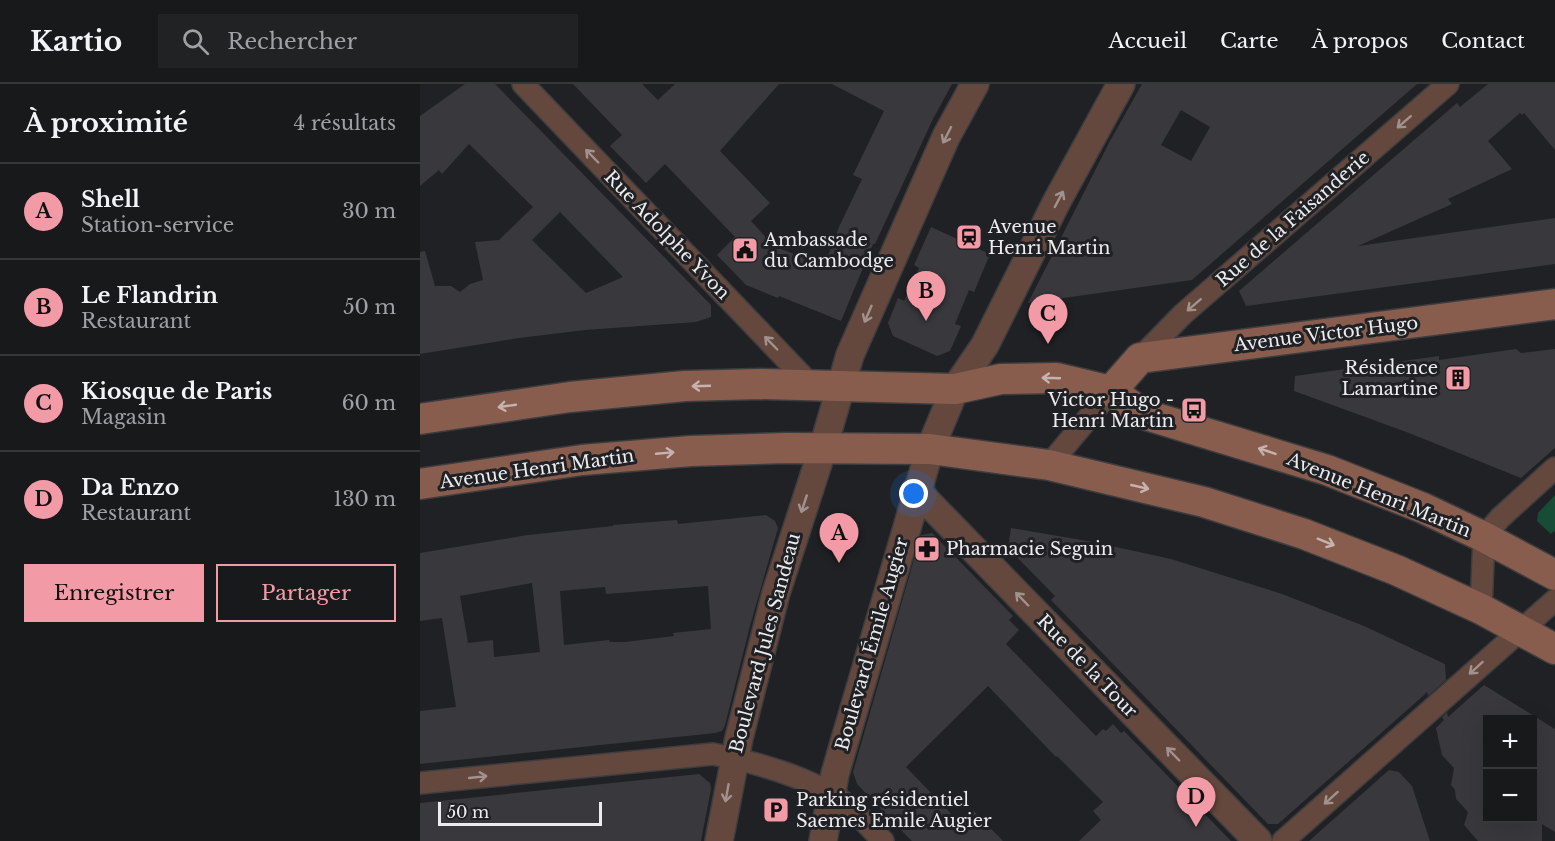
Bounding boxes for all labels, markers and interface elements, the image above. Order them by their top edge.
search box [158,14,578,68]
text: Kartio [30,24,122,59]
icon: search [179,25,212,58]
text: Rechercher [227,28,357,55]
text: Accueil [1109,28,1187,54]
text: Carte [1220,28,1279,54]
text: À propos [1312,28,1408,54]
text: Contact [1441,28,1525,54]
text: À proximité [24,107,188,139]
text: 4 résultats [294,111,396,135]
one-way arrow [1397,115,1412,129]
one-way arrow [941,126,953,144]
street label: Rue de la Faisanderie [1212,146,1374,292]
one-way arrow [585,149,600,164]
street label: Rue Adolphe Yvon [600,166,734,304]
text: Shell [81,186,140,213]
one-way arrow [1053,190,1065,208]
text: A [35,199,52,223]
text: 30 m [342,199,396,223]
text: Station-service [81,213,234,237]
place label: Avenue Henri Martin [987,216,1110,259]
station icon: Avenue Henri Martin [954,222,984,252]
place label: Ambassade du Cambodge [763,229,894,272]
public building icon: Ambassade du Cambodge [730,235,760,265]
pin: B [906,272,946,321]
text: Le Flandrin [81,282,218,309]
pin: C [1028,294,1068,344]
text: B [36,295,51,319]
text: 50 m [343,295,396,319]
one-way arrow [1187,298,1202,312]
one-way arrow [862,304,873,322]
text: Restaurant [81,309,191,333]
street label: Avenue Victor Hugo [1232,312,1419,356]
one-way arrow [764,335,778,350]
place label: Résidence Lamartine [1341,357,1438,400]
building icon: Résidence Lamartine [1443,363,1473,393]
one-way arrow [1042,373,1062,384]
text: Kiosque de Paris [81,378,272,405]
one-way arrow [691,380,711,392]
place label: Victor Hugo - Henri Martin [1047,389,1174,432]
text: C [35,391,52,415]
text: 60 m [342,391,396,415]
bus stop icon: Victor Hugo - Henri Martin [1179,395,1209,425]
one-way arrow [497,401,517,412]
text: Magasin [81,405,167,429]
street label: Avenue Henri Martin [437,444,636,494]
one-way arrow [1258,445,1277,456]
one-way arrow [655,447,675,458]
street label: Avenue Henri Martin [1283,448,1474,542]
text: Da Enzo [81,474,179,501]
your location [899,479,928,508]
one-way arrow [1129,482,1149,493]
text: D [34,487,53,511]
text: 130 m [333,487,396,511]
one-way arrow [798,494,809,513]
text: Restaurant [81,501,191,525]
pin: A [820,514,858,563]
street label: Boulevard Jules Sandeau [725,531,805,755]
street label: Boulevard Émile Augier [830,534,913,753]
pharmacy icon: Pharmacie Seguin [912,534,942,564]
place label: Pharmacie Seguin [946,538,1113,560]
one-way arrow [1317,538,1335,549]
button: Enregistrer [24,564,204,622]
button: Partager [216,564,396,622]
one-way arrow [1015,592,1030,607]
street label: Rue de la Tour [1032,610,1142,722]
one-way arrow [1469,661,1484,675]
map controls [1483,715,1537,823]
button: + [1483,715,1537,769]
one-way arrow [1166,747,1180,762]
button: − [1483,769,1537,823]
one-way arrow [468,771,488,782]
pin: D [1176,778,1216,827]
one-way arrow [722,783,733,803]
place label: Parking résidentiel Saemes Emile Augier [796,789,992,832]
one-way arrow [1324,791,1339,805]
parking icon: Parking résidentiel Saemes Emile Augier [761,795,791,825]
scale bar [438,799,602,826]
text: 50 m [447,802,489,822]

